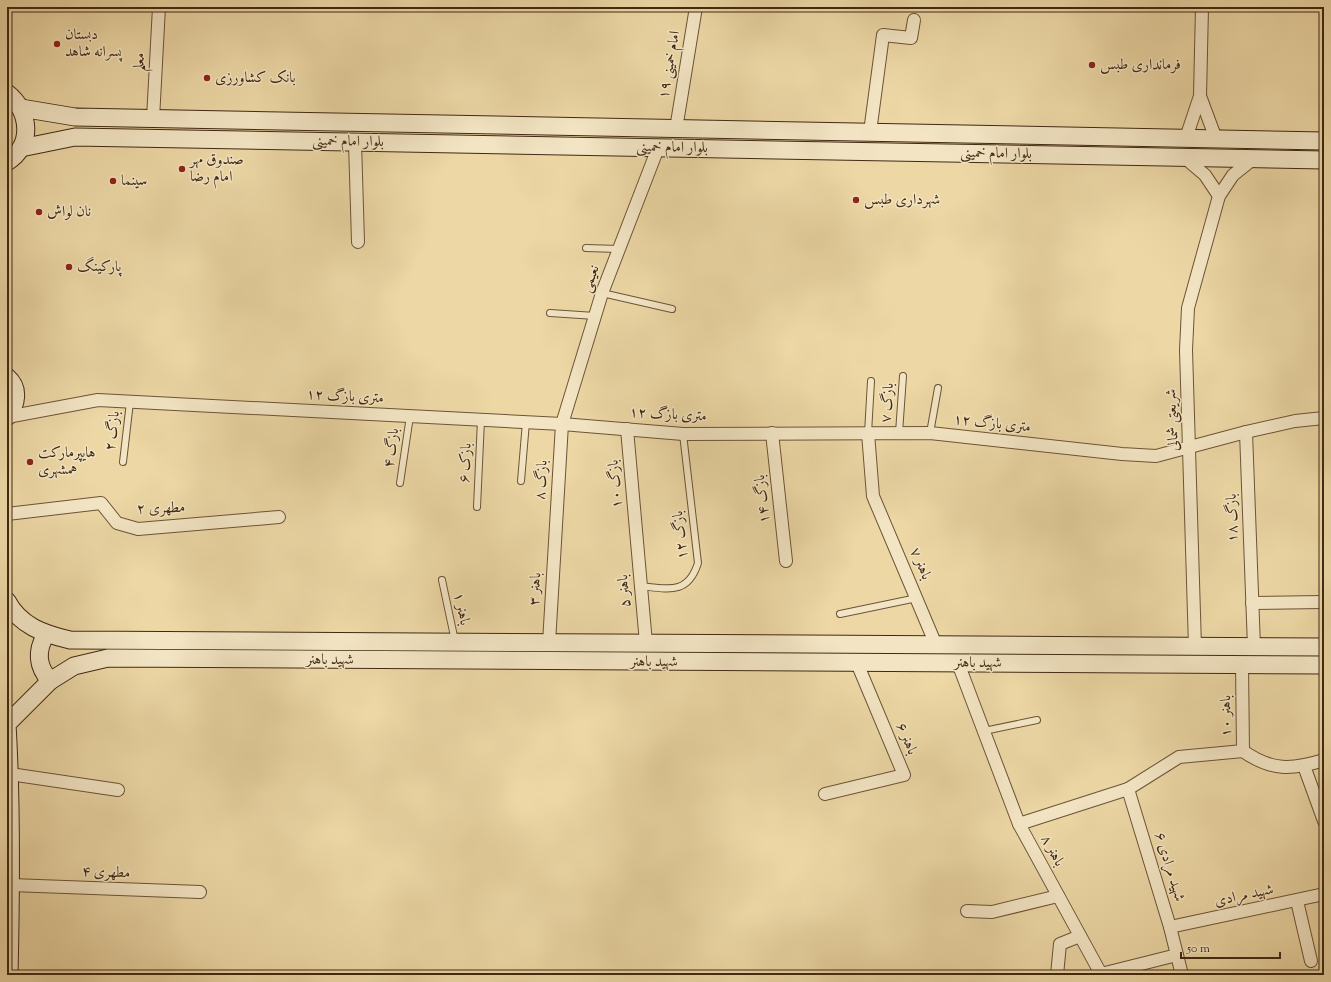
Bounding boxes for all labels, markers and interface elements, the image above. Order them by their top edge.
place label: دبستان پسرانه شاهد [65,25,122,63]
street label: امام خمینی ۱۹ [654,29,687,101]
marker: دبستان پسرانه شاهد [52,39,62,49]
street label: معلم [129,52,154,72]
place label: فرمانداری طبس [1100,55,1181,76]
marker: فرمانداری طبس [1087,60,1097,70]
place label: بانک کشاورزی [215,68,296,89]
marker: بانک کشاورزی [202,73,212,83]
street label: بلوار امام خمینی [312,131,384,154]
street label: بلوار امام خمینی [636,137,708,160]
street label: بلوار امام خمینی [960,143,1032,166]
place label: صندوق مهر امام رضا [188,150,244,189]
marker: صندوق مهر امام رضا [177,164,187,174]
place label: سینما [121,171,147,192]
marker: سینما [108,176,118,186]
place label: شهرداری طبس [864,190,940,211]
marker: شهرداری طبس [851,195,861,205]
place label: نان لواش [47,202,91,223]
marker: نان لواش [34,207,44,217]
place label: پارکینگ [77,256,122,278]
marker: پارکینگ [64,262,74,272]
street label: نعیمی [576,262,606,296]
street label: بازگ ۷ [876,382,900,424]
street label: ۱۲ متری بازگ [306,384,384,410]
street label: شریعتی شمالی [1161,388,1185,452]
street label: ۱۲ متری بازگ [629,402,707,428]
street label: بازگ ۲ [100,410,126,452]
street label: ۱۲ متری بازگ [952,410,1032,438]
street label: بازگ ۴ [379,427,405,469]
street label: بازک ۶ [454,442,478,484]
place label: هايپرماركت همشهری [38,443,96,481]
marker: هايپرماركت همشهری [25,457,35,467]
street label: بازگ ۸ [530,459,554,501]
street label: بازگ ۱۰ [603,459,629,509]
street label: بازگ ۱۴ [750,473,776,524]
street label: بازگ ۱۸ [1222,493,1244,543]
street label: مطهری ۲ [136,498,186,520]
street label: بازگ ۱۲ [668,509,694,560]
street label: باهنر ۷ [904,545,936,584]
street label: باهنر ۳ [525,572,547,606]
street label: باهنر ۵ [613,573,637,608]
street label: باهنر ۱ [447,591,475,628]
street label: شهید باهنر [304,650,354,671]
street label: شهید باهنر [628,652,678,673]
street label: شهید باهنر [952,653,1002,674]
street label: باهنر ۱۰ [1216,695,1238,737]
street label: باهنر ۶ [890,720,922,759]
street label: شهید مرادی ۶ [1148,830,1190,904]
street label: باهنر ۸ [1035,831,1069,871]
street label: مطهری ۴ [81,862,131,884]
street label: شهید مرادی [1213,880,1275,912]
scale bar [1181,934,1280,960]
text: 50 m [1186,940,1210,958]

